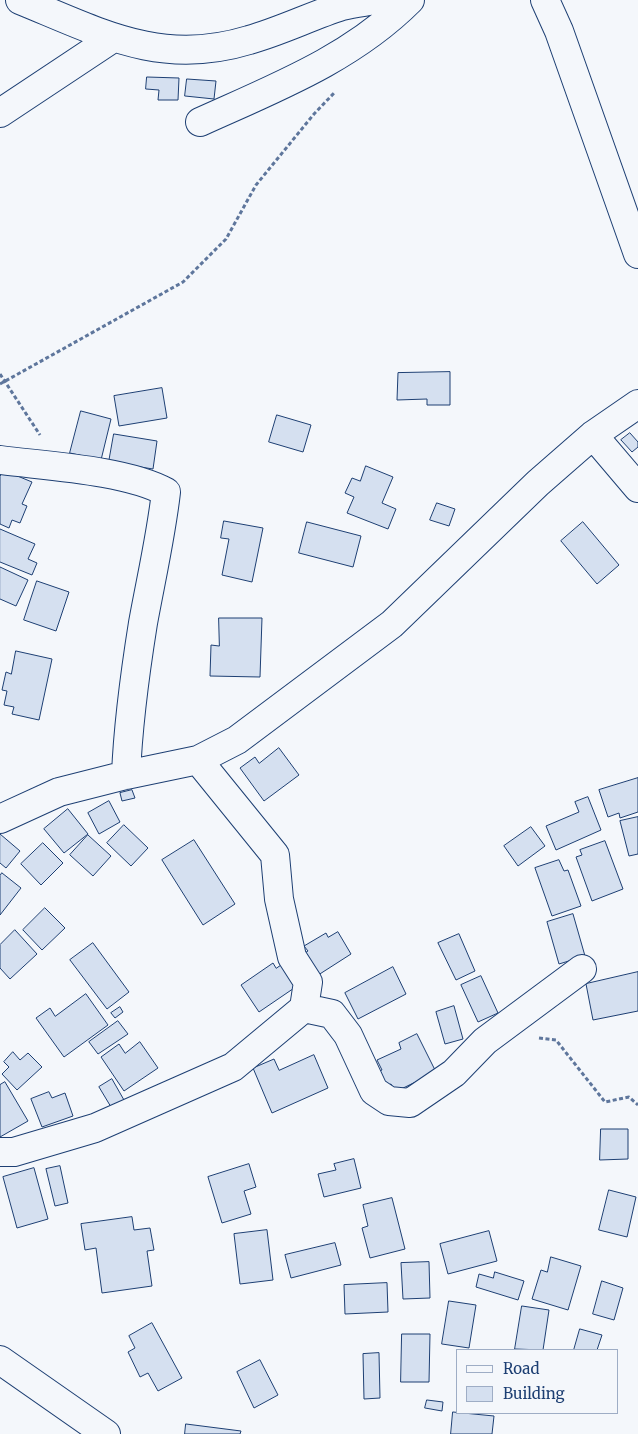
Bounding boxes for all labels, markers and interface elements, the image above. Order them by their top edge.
legend [456,1349,618,1414]
text: Road [503,1359,539,1378]
text: Building [503,1384,565,1403]

